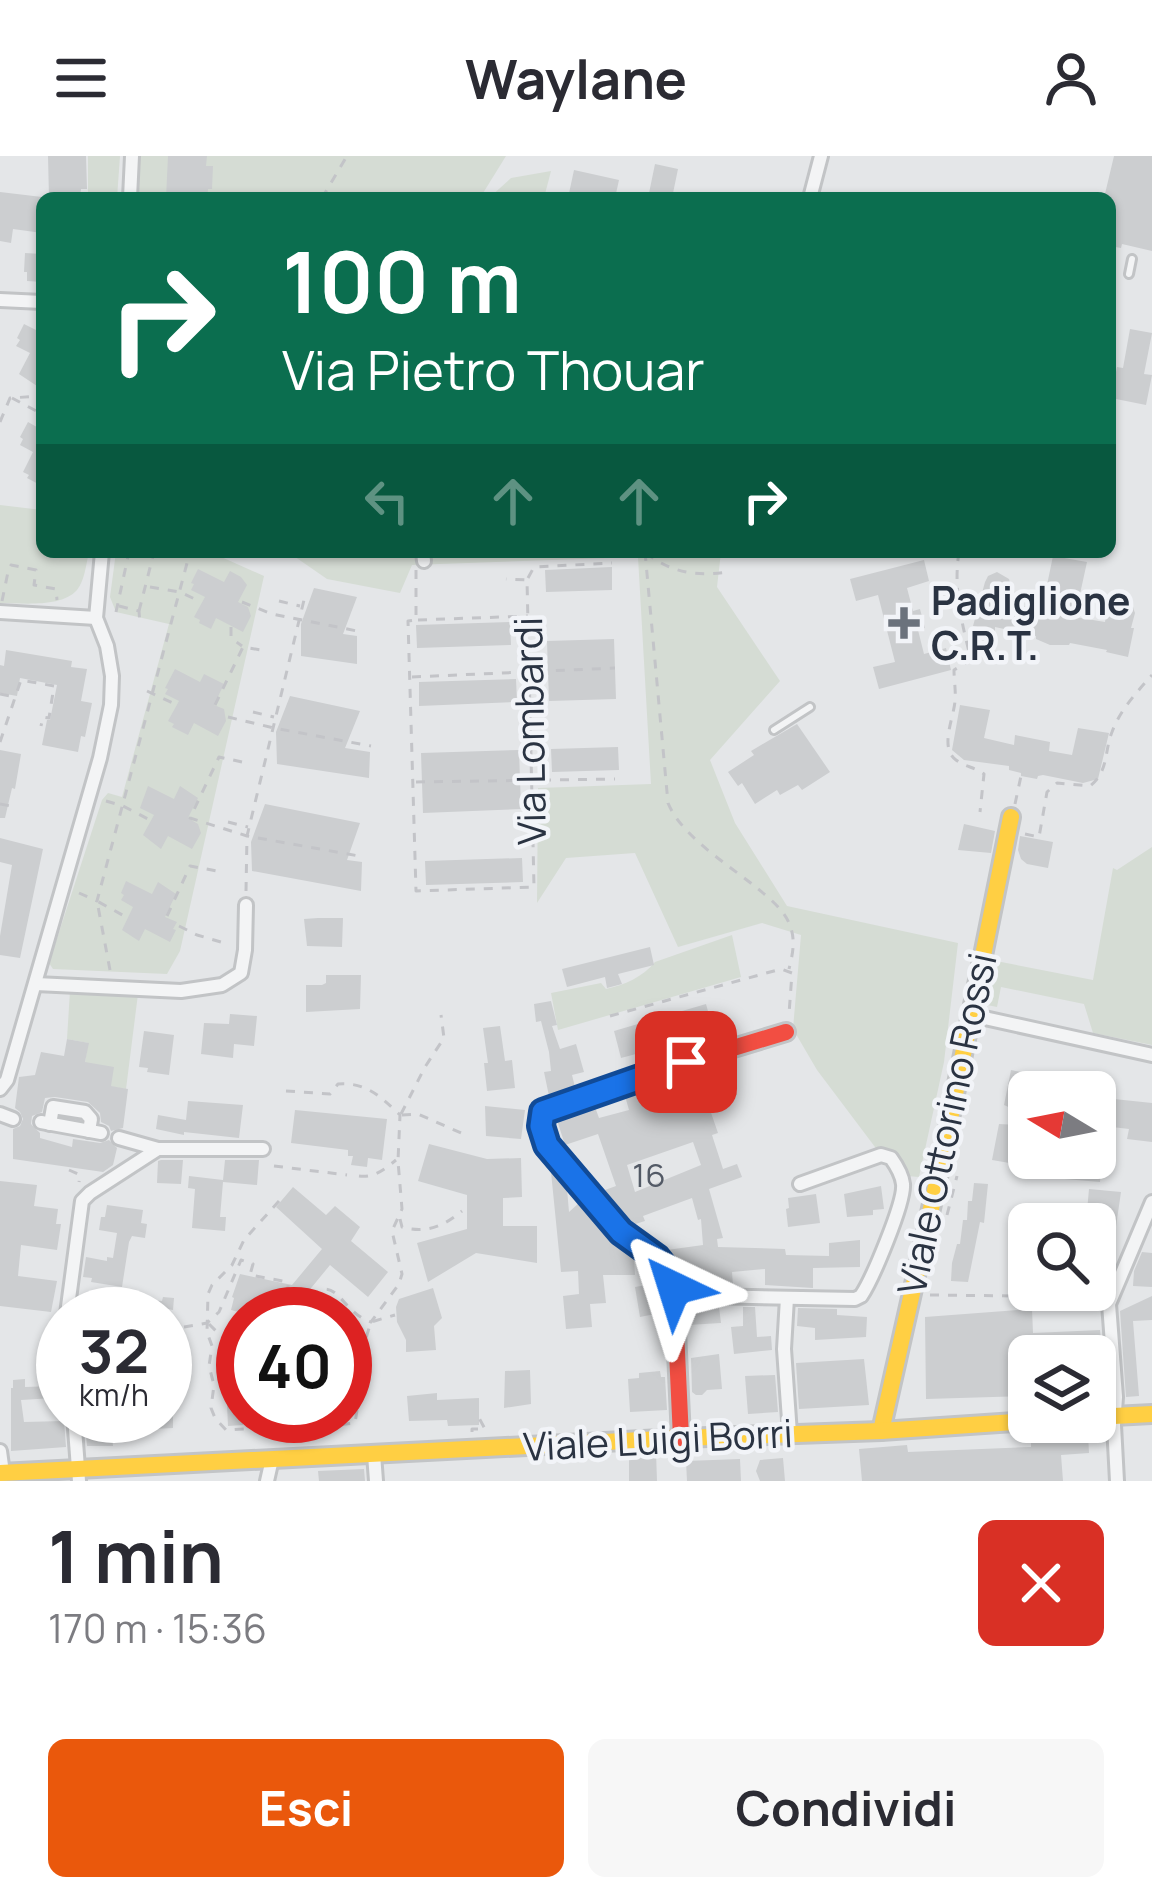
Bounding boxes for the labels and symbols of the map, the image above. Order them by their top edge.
place label: Padiglione C.R.T. [931,573,1130,672]
marker: Padiglione C.R.T. [888,607,920,639]
street label: Via Lombardi [500,617,558,845]
street label: Viale Ottorino Rossi [883,948,1009,1300]
pin [635,1011,737,1113]
north arrow [1008,1071,1116,1179]
house number: 16 [632,1152,666,1197]
position arrow [611,1225,737,1351]
speed limit sign: 40 [216,1287,372,1443]
street label: Viale Luigi Borri [522,1405,794,1473]

